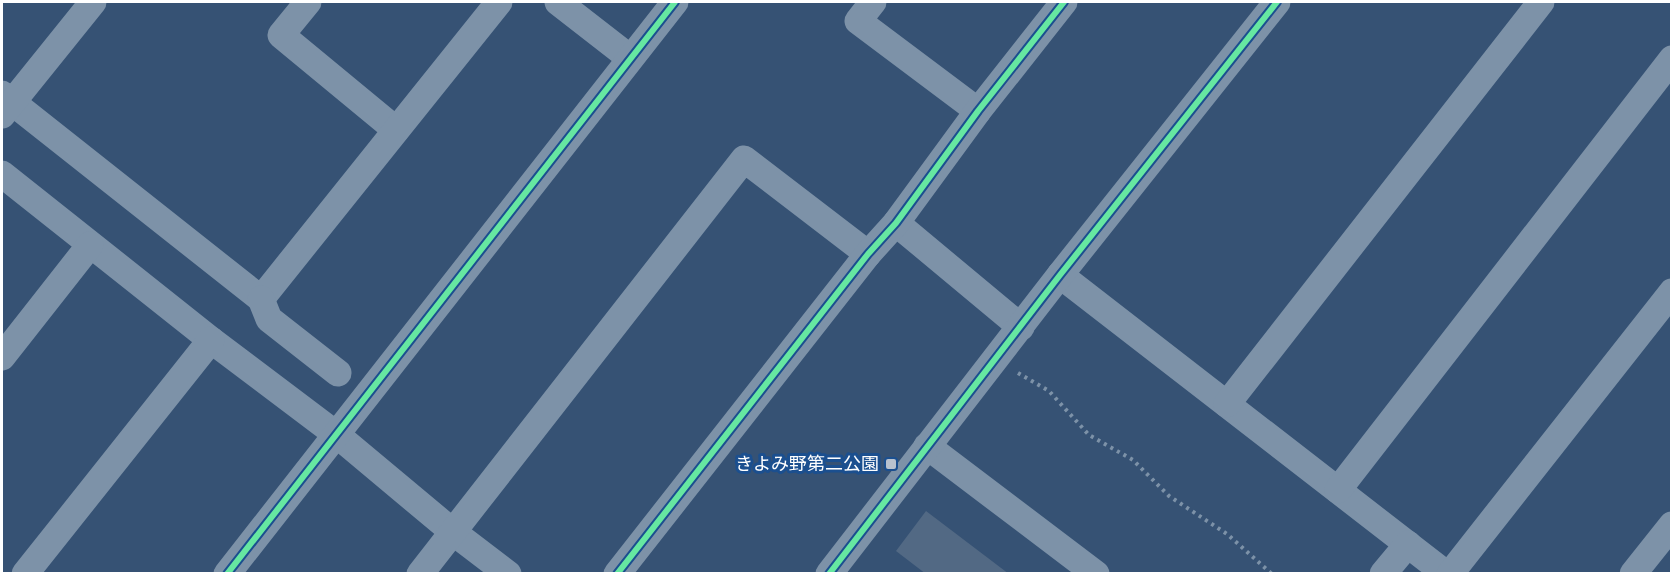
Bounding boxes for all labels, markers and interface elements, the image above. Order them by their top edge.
place label: きよみ野第二公園 [735,453,879,475]
marker: きよみ野第二公園 [884,457,898,471]

